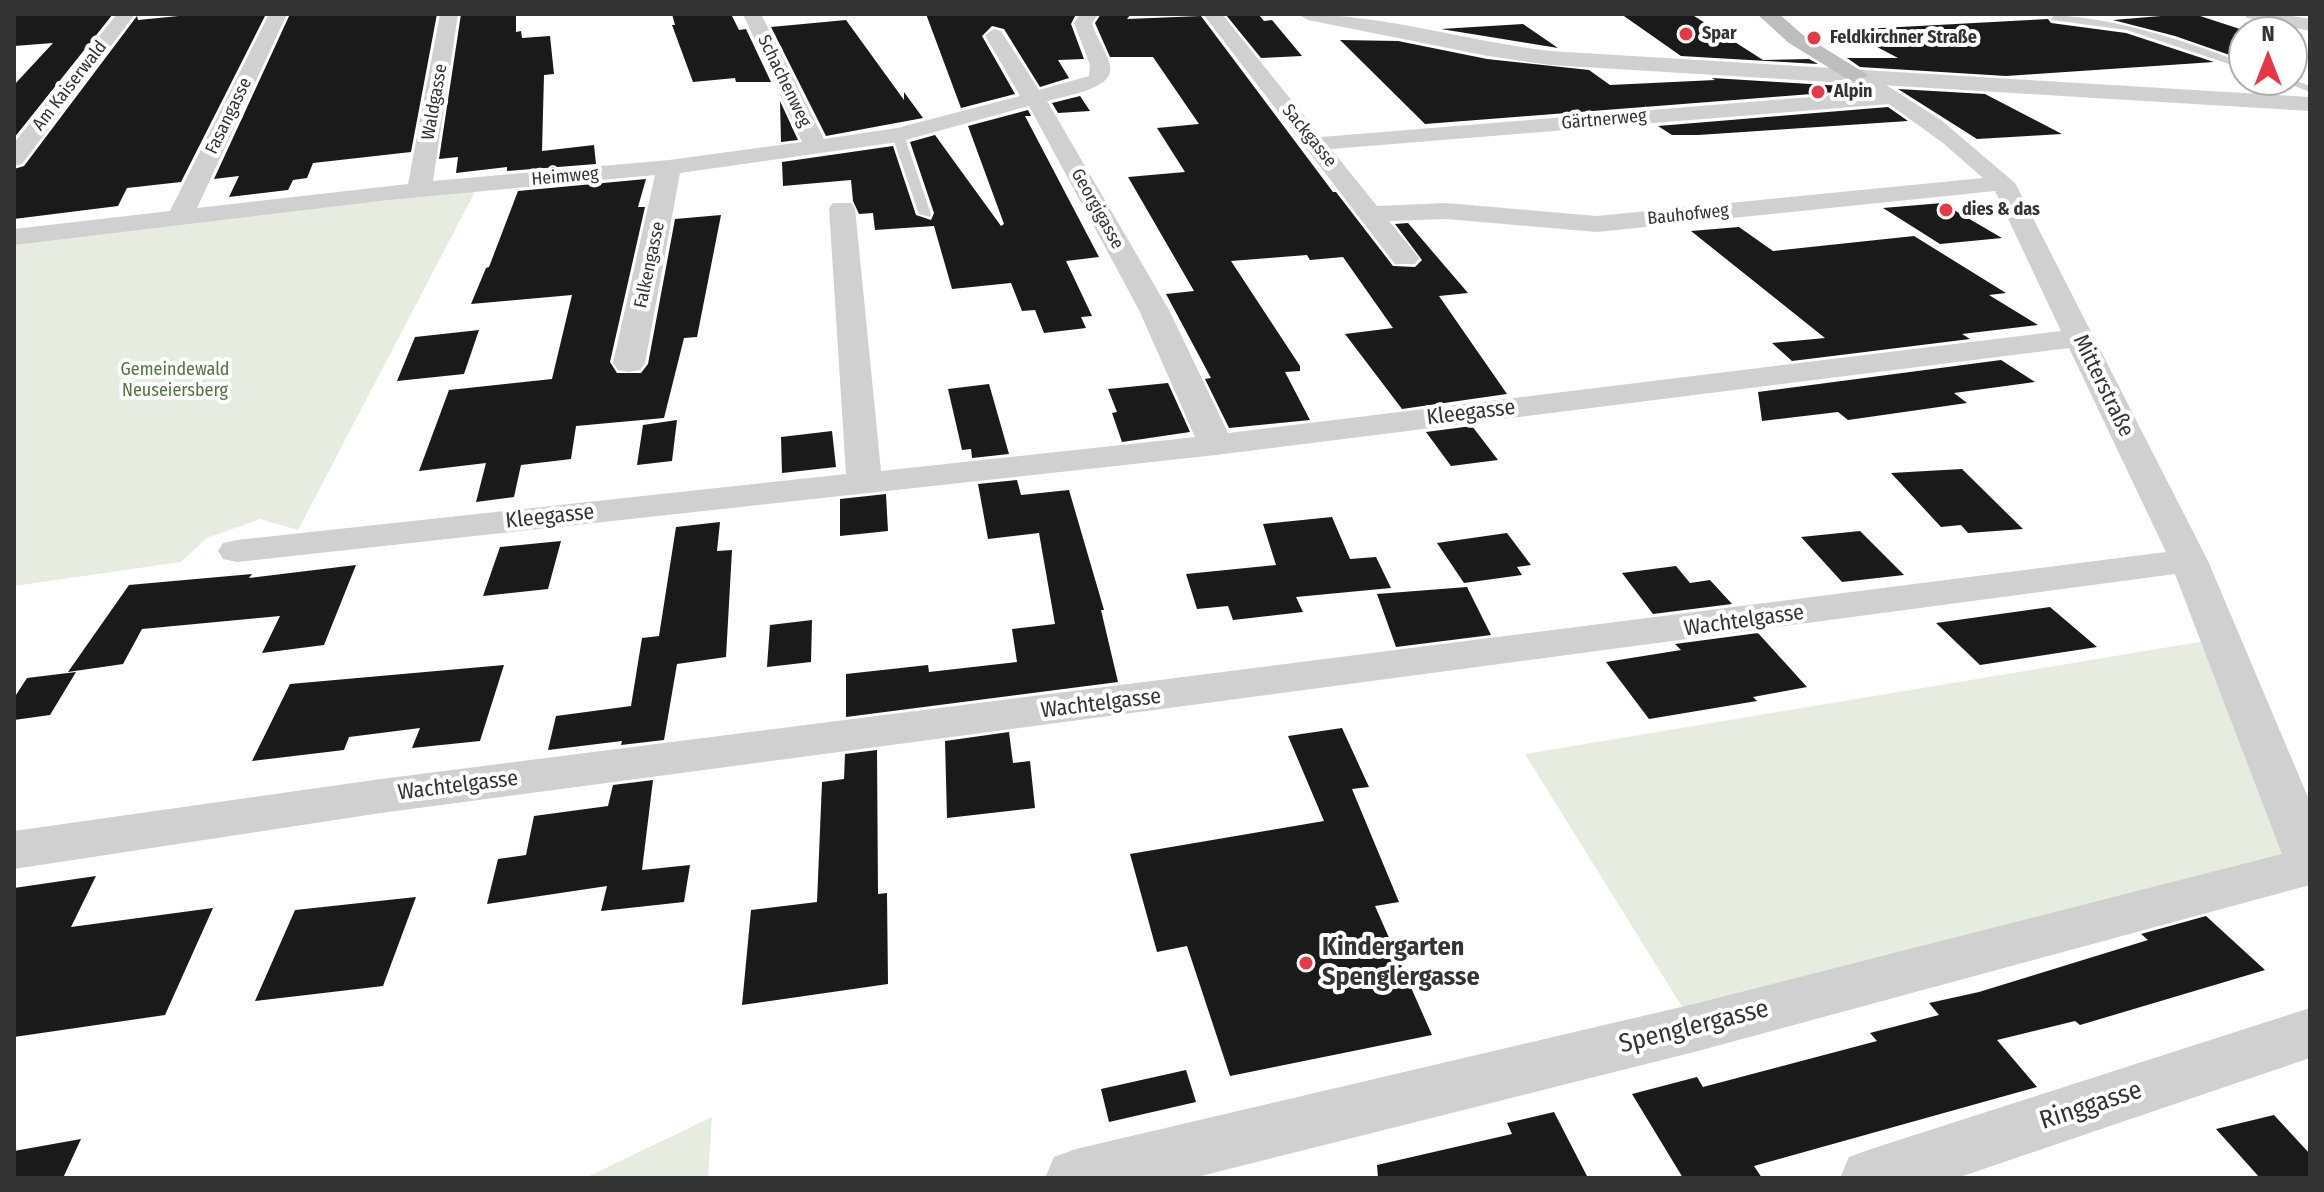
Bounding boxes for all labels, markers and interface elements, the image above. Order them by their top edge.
north arrow [2228,16,2308,96]
text: N [2261,20,2275,47]
place label: Spar [1702,23,1737,45]
marker: Spar [1677,25,1695,43]
place label: Feldkirchner Straße [1830,27,1977,49]
marker: Feldkirchner Straße [1805,29,1823,47]
street label: Schachenweg [752,31,816,131]
street label: Am Kaiserwald [28,37,112,135]
street label: Waldgasse [418,62,452,142]
street label: Fasangasse [201,74,257,158]
place label: Alpin [1834,81,1873,103]
marker: Alpin [1809,83,1827,101]
street label: Sackgasse [1277,100,1341,172]
street label: Gärtnerweg [1561,106,1647,134]
street label: Heimweg [531,163,599,191]
street label: Georgigasse [1066,165,1128,253]
place label: dies & das [1962,199,2040,221]
street label: Bauhofweg [1646,200,1730,230]
marker: dies & das [1937,201,1955,219]
street label: Falkengasse [630,220,670,310]
street label: Mitterstraße [2067,331,2139,441]
park label: Gemeindewald Neuseiersberg [120,359,230,402]
street label: Kleegasse [1425,394,1517,432]
street label: Kleegasse [504,499,596,535]
street label: Wachtelgasse [1682,599,1806,643]
street label: Wachtelgasse [1039,684,1163,724]
street label: Wachtelgasse [396,766,520,806]
place label: Kindergarten Spenglergasse [1322,932,1480,994]
marker: Kindergarten Spenglergasse [1297,954,1315,972]
street label: Spenglergasse [1616,993,1772,1061]
street label: Ringgasse [2036,1075,2146,1137]

